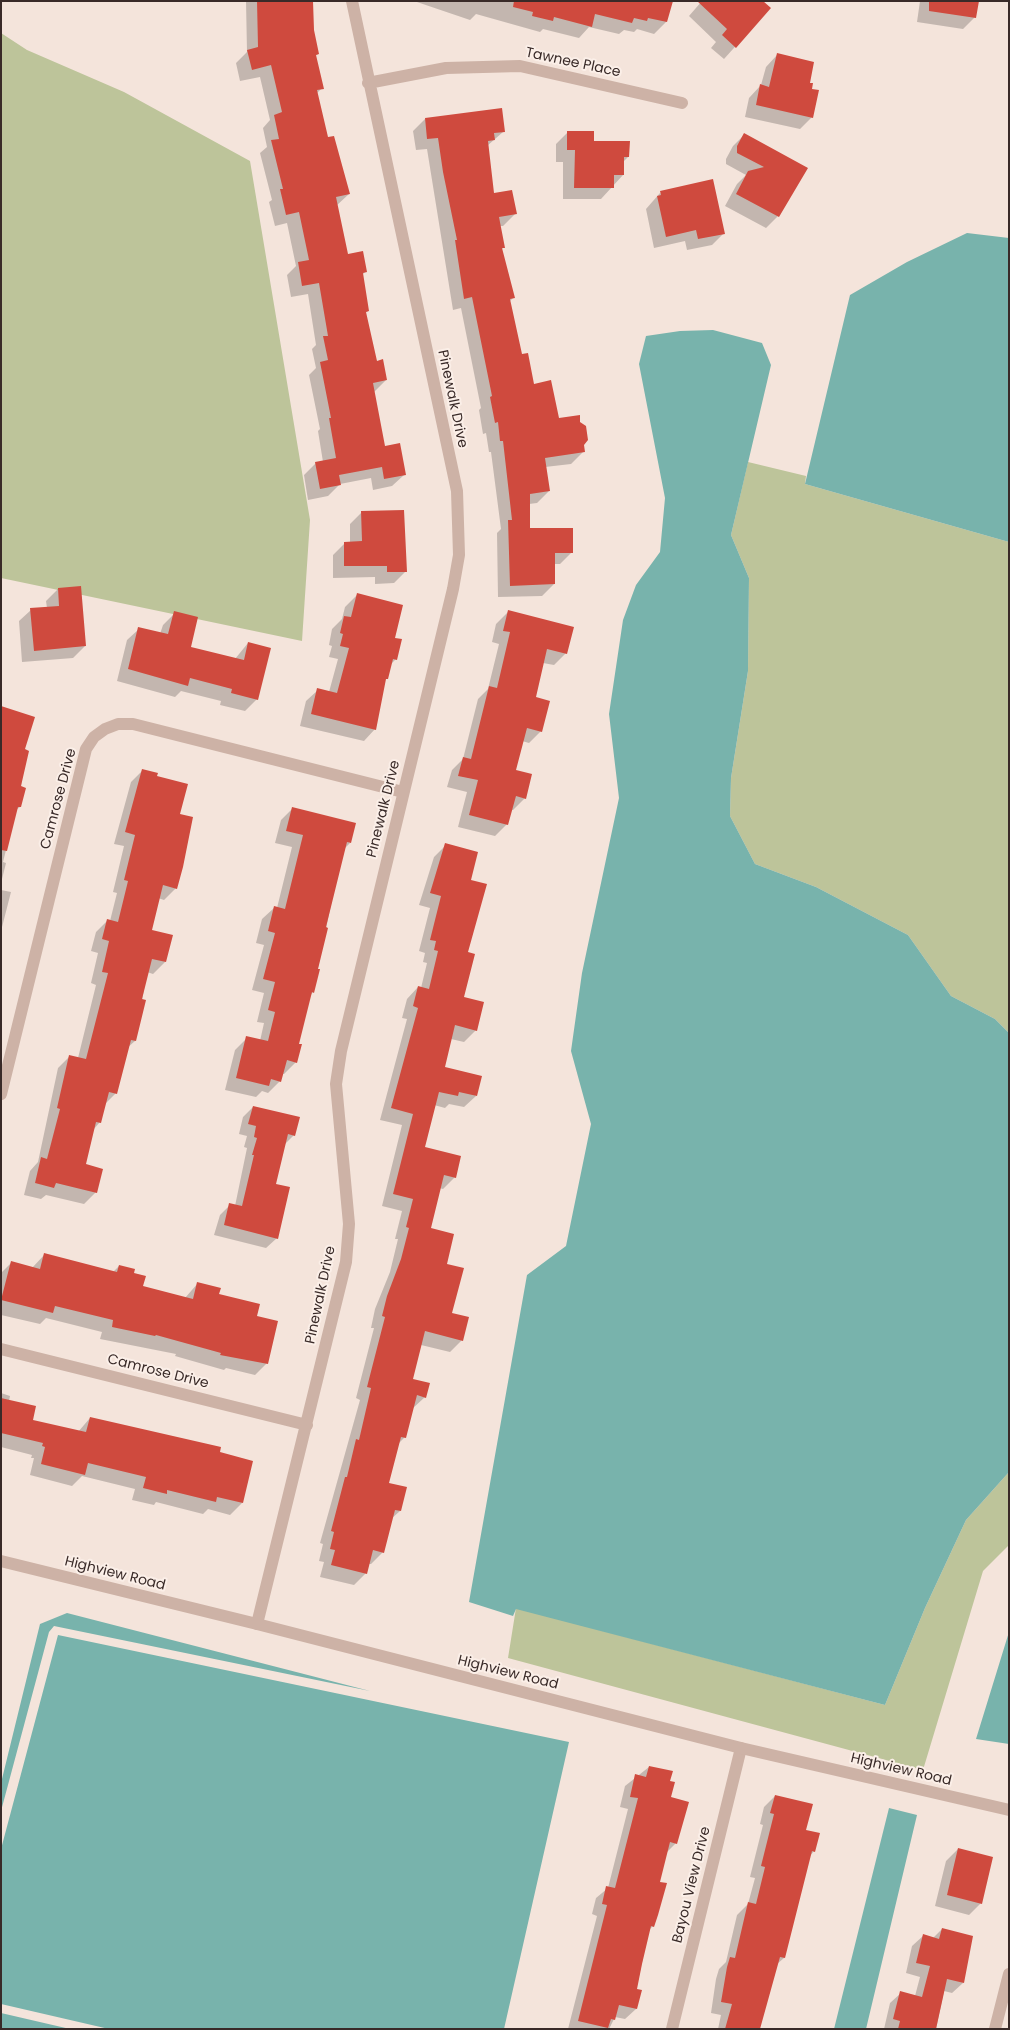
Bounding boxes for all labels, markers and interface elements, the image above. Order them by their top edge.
street label: Tawnee Place [524,45,622,81]
street label: Pinewalk Drive [433,349,471,449]
street label: Camrose Drive [37,747,81,851]
street label: Pinewalk Drive [364,759,404,859]
street label: Pinewalk Drive [302,1245,340,1345]
street label: Camrose Drive [106,1351,210,1393]
street label: Highview Road [63,1553,167,1595]
street label: Highview Road [456,1652,560,1694]
street label: Highview Road [849,1750,953,1790]
street label: Bayou View Drive [669,1825,715,1945]

